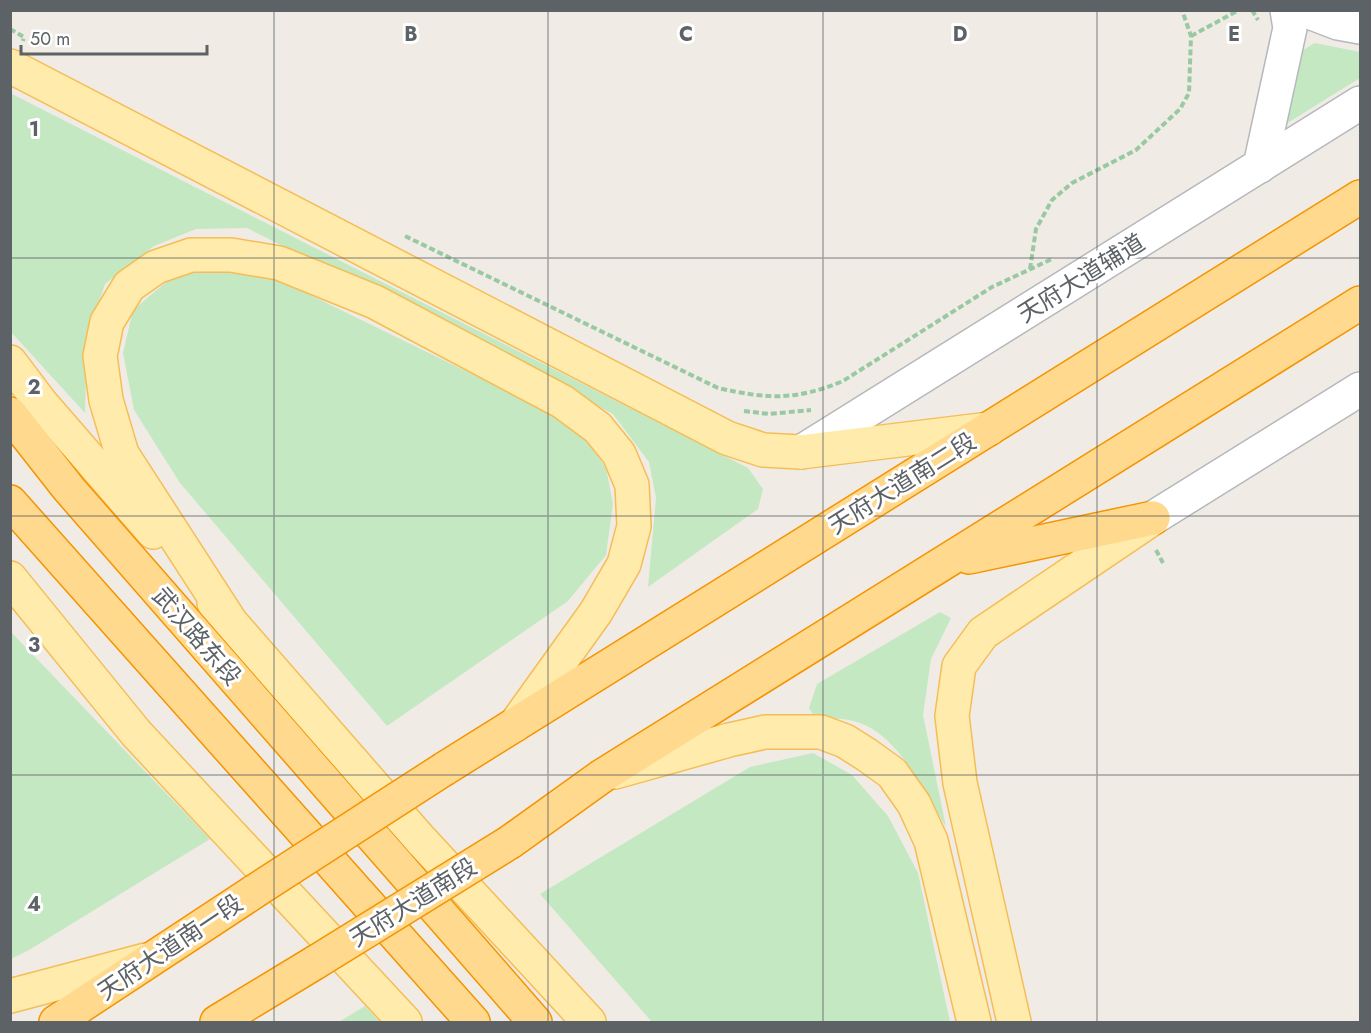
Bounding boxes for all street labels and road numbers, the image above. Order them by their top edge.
street label: 天府大道辅道 [1011,225,1151,331]
street label: 天府大道南二段 [821,424,983,542]
street label: 武汉路东段 [144,579,250,693]
street label: 天府大道南段 [343,849,483,955]
street label: 天府大道南一段 [91,886,249,1008]

